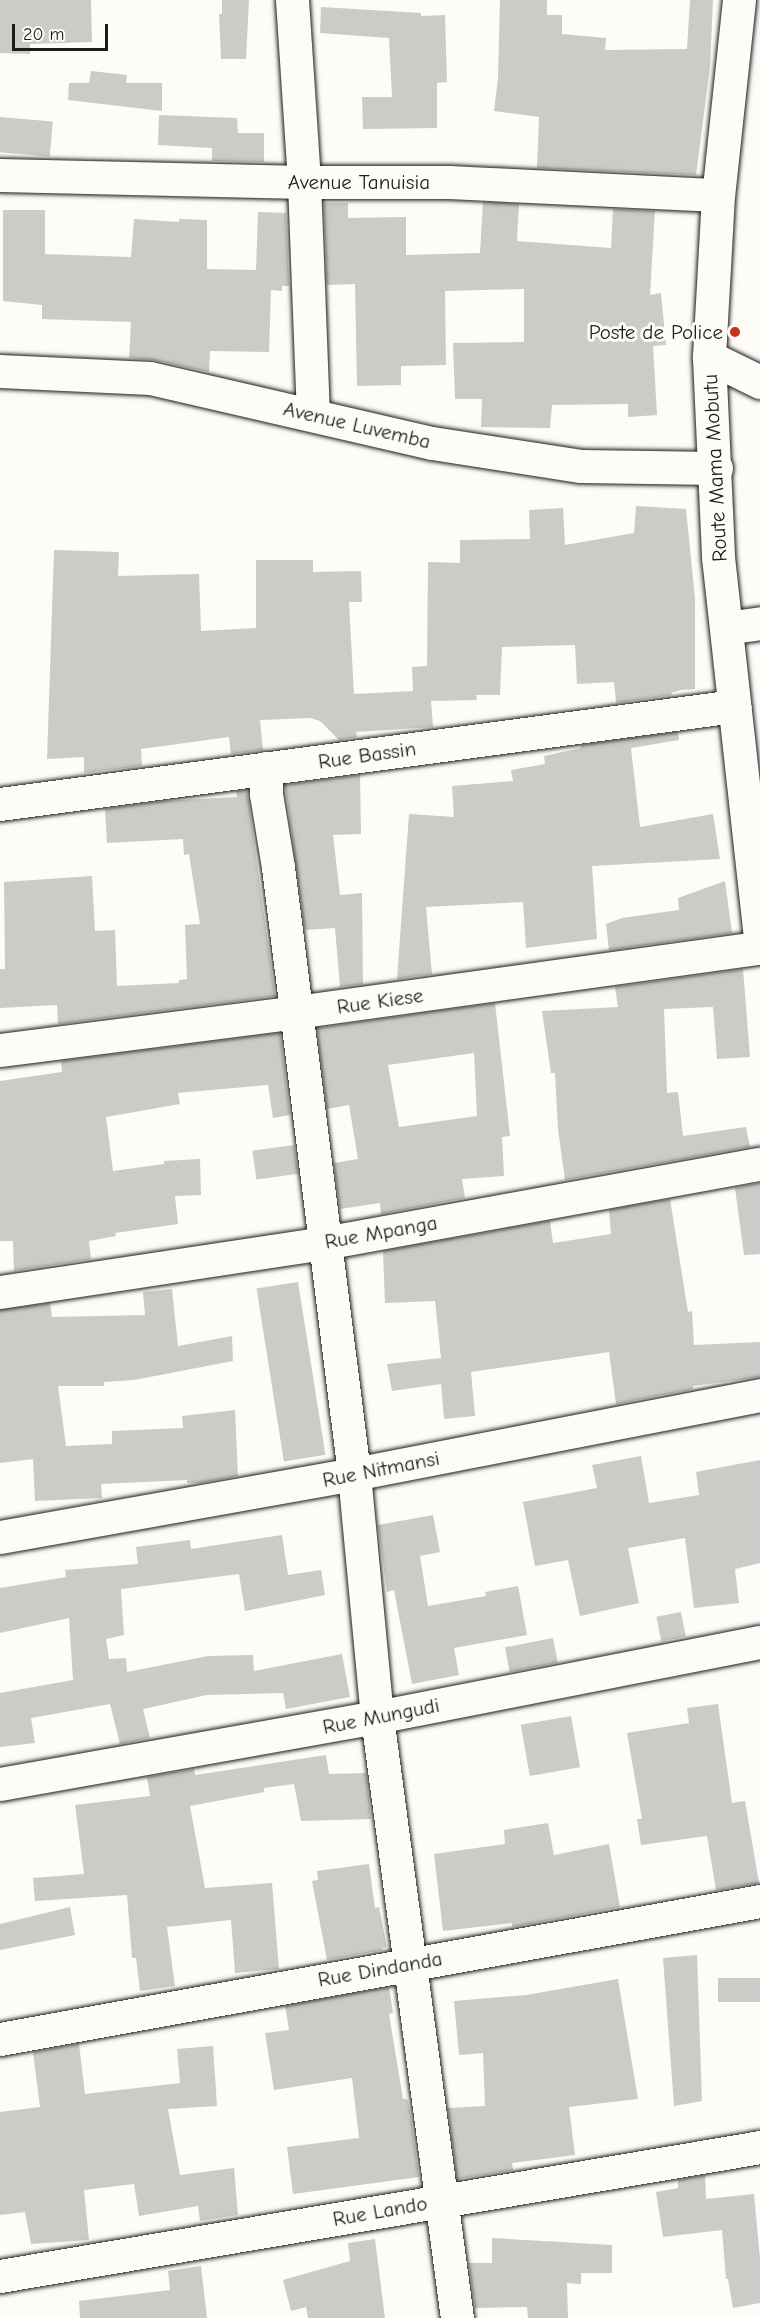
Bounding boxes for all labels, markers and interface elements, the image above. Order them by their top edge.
scale bar [15,12,111,50]
text: 20 m [23,24,64,45]
street label: Avenue Tanuisia [288,169,430,195]
place label: Poste de Police [589,319,723,345]
marker: Poste de Police [728,325,742,339]
street label: Route Mama Mobutu [697,373,733,563]
street label: Avenue Luvemba [281,396,433,454]
street label: Rue Bassin [316,736,418,774]
street label: Rue Kiese [335,982,425,1020]
street label: Rue Mpanga [323,1210,439,1254]
street label: Rue Nitmansi [320,1445,442,1493]
street label: Rue Mungudi [320,1692,442,1740]
street label: Rue Dindanda [316,1946,444,1992]
street label: Rue Lando [331,2190,429,2232]

